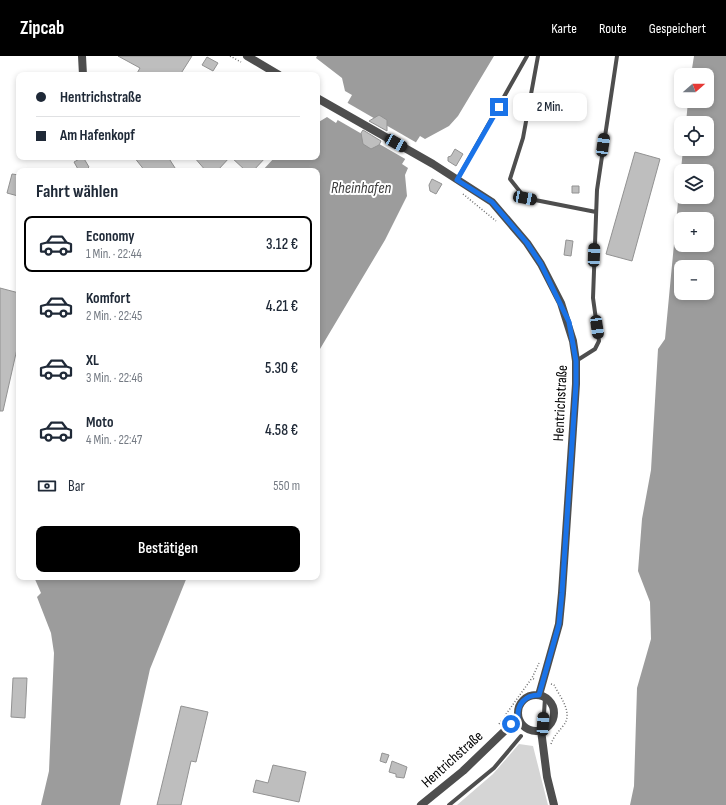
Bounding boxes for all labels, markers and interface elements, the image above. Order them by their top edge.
text: Zipcab [20,17,64,40]
text: Karte [551,20,577,37]
text: Route [599,20,627,37]
text: Gespeichert [649,20,706,37]
north arrow [674,68,714,108]
map controls [674,68,714,300]
text: Hentrichstraße [60,88,141,107]
callout: 2 Min. [513,93,587,121]
route end [490,98,508,116]
text: 2 Min. [537,99,563,115]
button: locate [674,116,714,156]
text: Am Hafenkopf [60,126,135,145]
car [383,132,409,154]
car [595,132,611,158]
button: layers [674,164,714,204]
water label: Rheinhafen [331,179,391,198]
text: Fahrt wählen [36,181,118,202]
car [512,190,538,206]
button: + [674,212,714,252]
icon: car [38,226,74,262]
text: Economy [86,227,135,246]
text: 3.12 € [266,235,298,254]
car [588,243,600,267]
text: 1 Min. · 22:44 [86,246,142,262]
button: − [674,260,714,300]
icon: car [38,288,74,324]
text: Komfort [86,289,130,308]
text: 4.21 € [266,297,298,316]
text: 2 Min. · 22:45 [86,308,142,324]
car [589,314,605,340]
icon: car [38,350,74,386]
text: XL [86,351,99,370]
text: 5.30 € [265,359,298,378]
street label: Hentrichstraße [549,364,572,442]
text: 3 Min. · 22:46 [86,370,143,386]
icon: car [38,412,74,448]
text: Moto [86,413,113,432]
text: 4.58 € [265,421,298,440]
text: 4 Min. · 22:47 [86,432,142,448]
icon: cash [36,475,58,497]
text: Bar [68,477,85,496]
text: 550 m [273,478,300,494]
button: Bestätigen [36,526,300,572]
car [536,712,550,736]
route start [502,715,520,733]
street label: Hentrichstraße [418,727,487,792]

